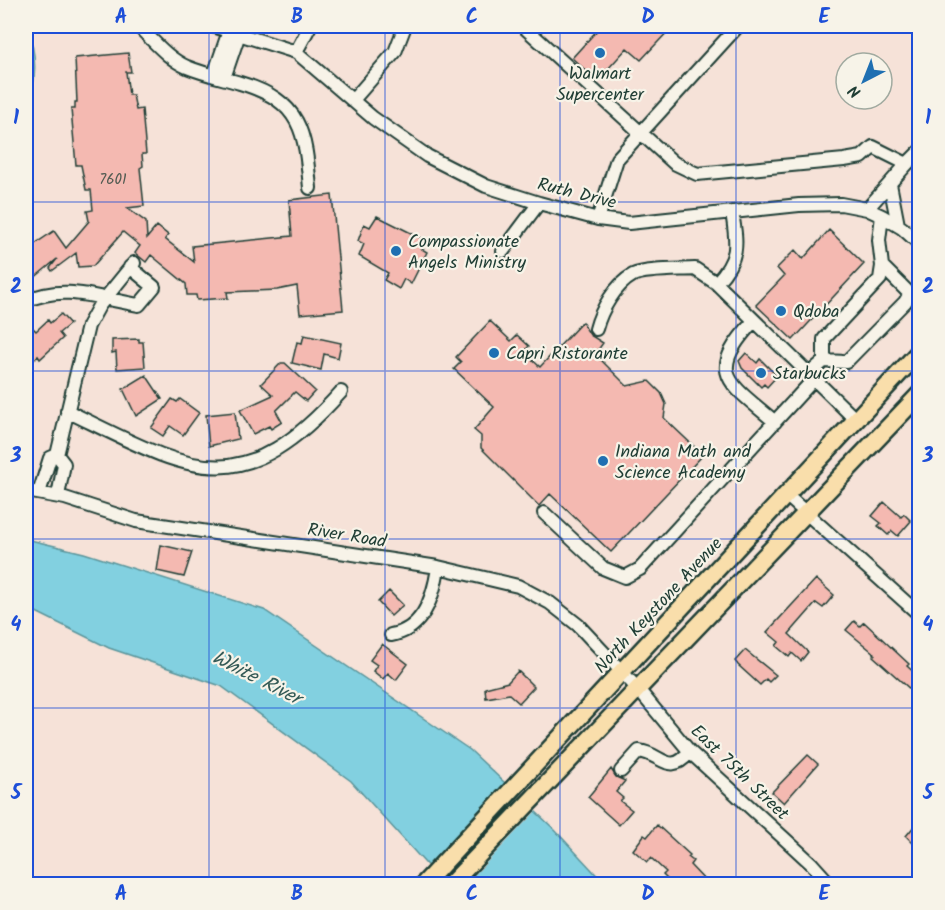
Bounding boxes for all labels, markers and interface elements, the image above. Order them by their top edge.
text: A [115,2,127,34]
text: B [291,2,303,34]
text: C [466,2,478,34]
text: D [641,2,655,34]
text: E [818,2,830,34]
marker: Walmart Supercenter [593,46,607,60]
north arrow [834,51,894,111]
place label: Walmart Supercenter [556,60,645,110]
text: N [843,78,867,104]
text: 1 [13,103,19,135]
text: 1 [925,103,931,135]
house number: 7601 [99,168,127,192]
street label: Ruth Drive [534,171,619,218]
place label: Compassionate Angels Ministry [408,228,526,278]
marker: Compassionate Angels Ministry [389,244,403,258]
text: 2 [10,272,22,304]
text: 2 [922,272,934,304]
place label: Qdoba [793,298,840,327]
marker: Qdoba [774,304,788,318]
place label: Capri Ristorante [506,340,628,369]
marker: Capri Ristorante [487,346,501,360]
place label: Starbucks [773,360,846,389]
marker: Starbucks [754,366,768,380]
place label: Indiana Math and Science Academy [615,438,752,488]
text: 3 [10,441,22,473]
text: 3 [922,441,934,473]
marker: Indiana Math and Science Academy [596,454,610,468]
street label: River Road [305,516,389,557]
street label: North Keystone Avenue [588,531,730,681]
text: 4 [11,610,22,642]
text: 4 [923,610,934,642]
water label: White River [206,643,310,717]
street label: East 75th Street [683,718,796,829]
text: 5 [10,778,23,810]
text: 5 [922,778,935,810]
text: A [115,879,127,910]
text: B [291,879,303,910]
text: C [466,879,478,910]
text: D [641,879,655,910]
text: E [818,879,830,910]

